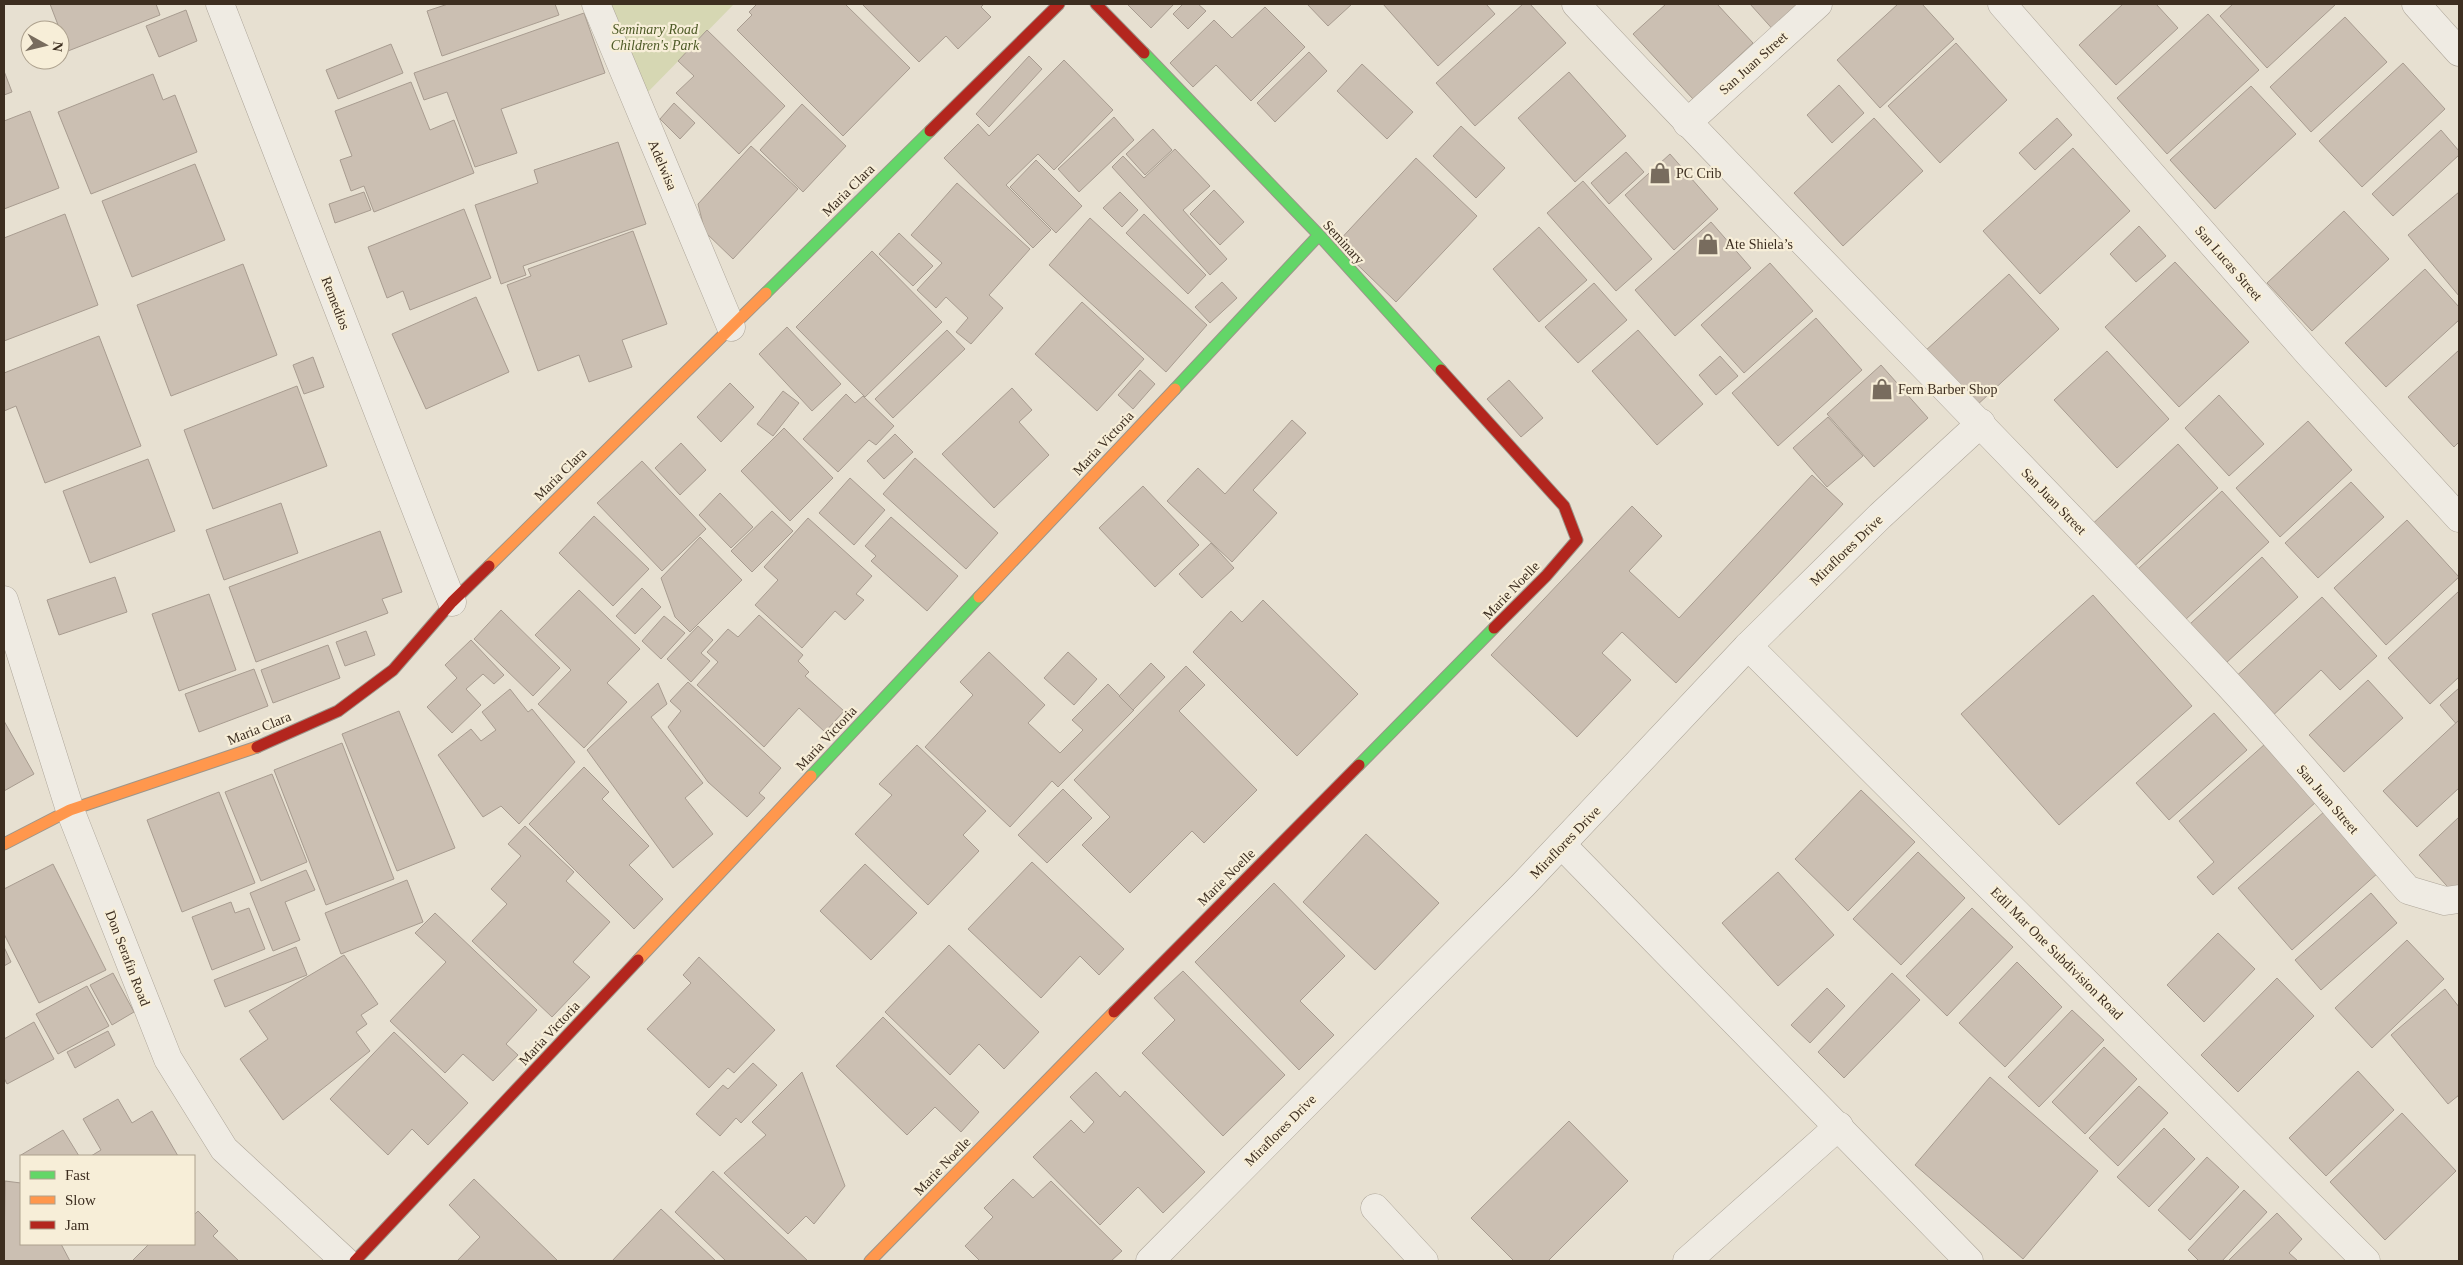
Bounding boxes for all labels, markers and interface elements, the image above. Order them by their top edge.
north arrow [20,20,70,70]
park label: Seminary Road Children's Park [611,22,700,53]
street label: San Juan Street [1716,29,1791,98]
text: N [49,41,66,53]
street label: Adelwisa [645,138,680,193]
shop icon: PC Crib [1647,160,1673,186]
street label: Maria Clara [819,161,878,219]
place label: PC Crib [1676,166,1722,181]
street label: Seminary [1320,217,1367,267]
street label: San Lucas Street [2192,223,2265,304]
shop icon: Ate Shiela’s [1695,231,1721,257]
place label: Ate Shiela’s [1725,237,1793,252]
street label: Remedios [318,274,353,332]
shop icon: Fern Barber Shop [1869,376,1895,402]
place label: Fern Barber Shop [1898,382,1998,397]
street label: Maria Victoria [1070,408,1137,478]
street label: Maria Clara [531,445,590,503]
street label: San Juan Street [2018,465,2089,538]
street label: Miraflores Drive [1807,512,1886,589]
street label: Marie Noelle [1480,558,1543,622]
street label: Maria Victoria [793,703,860,773]
street label: Maria Clara [225,709,294,748]
street label: San Juan Street [2294,762,2362,837]
street label: Miraflores Drive [1527,803,1604,882]
street label: Marie Noelle [1195,846,1258,909]
street label: Edil Mar One Subdivision Road [1988,884,2126,1022]
street label: Don Serafin Road [102,908,153,1008]
street label: Maria Victoria [516,998,583,1068]
street label: Miraflores Drive [1242,1092,1319,1169]
street label: Marie Noelle [911,1134,974,1198]
legend [20,1155,195,1245]
text: Fast [65,1167,91,1183]
text: Slow [65,1192,96,1208]
text: Jam [65,1217,89,1233]

